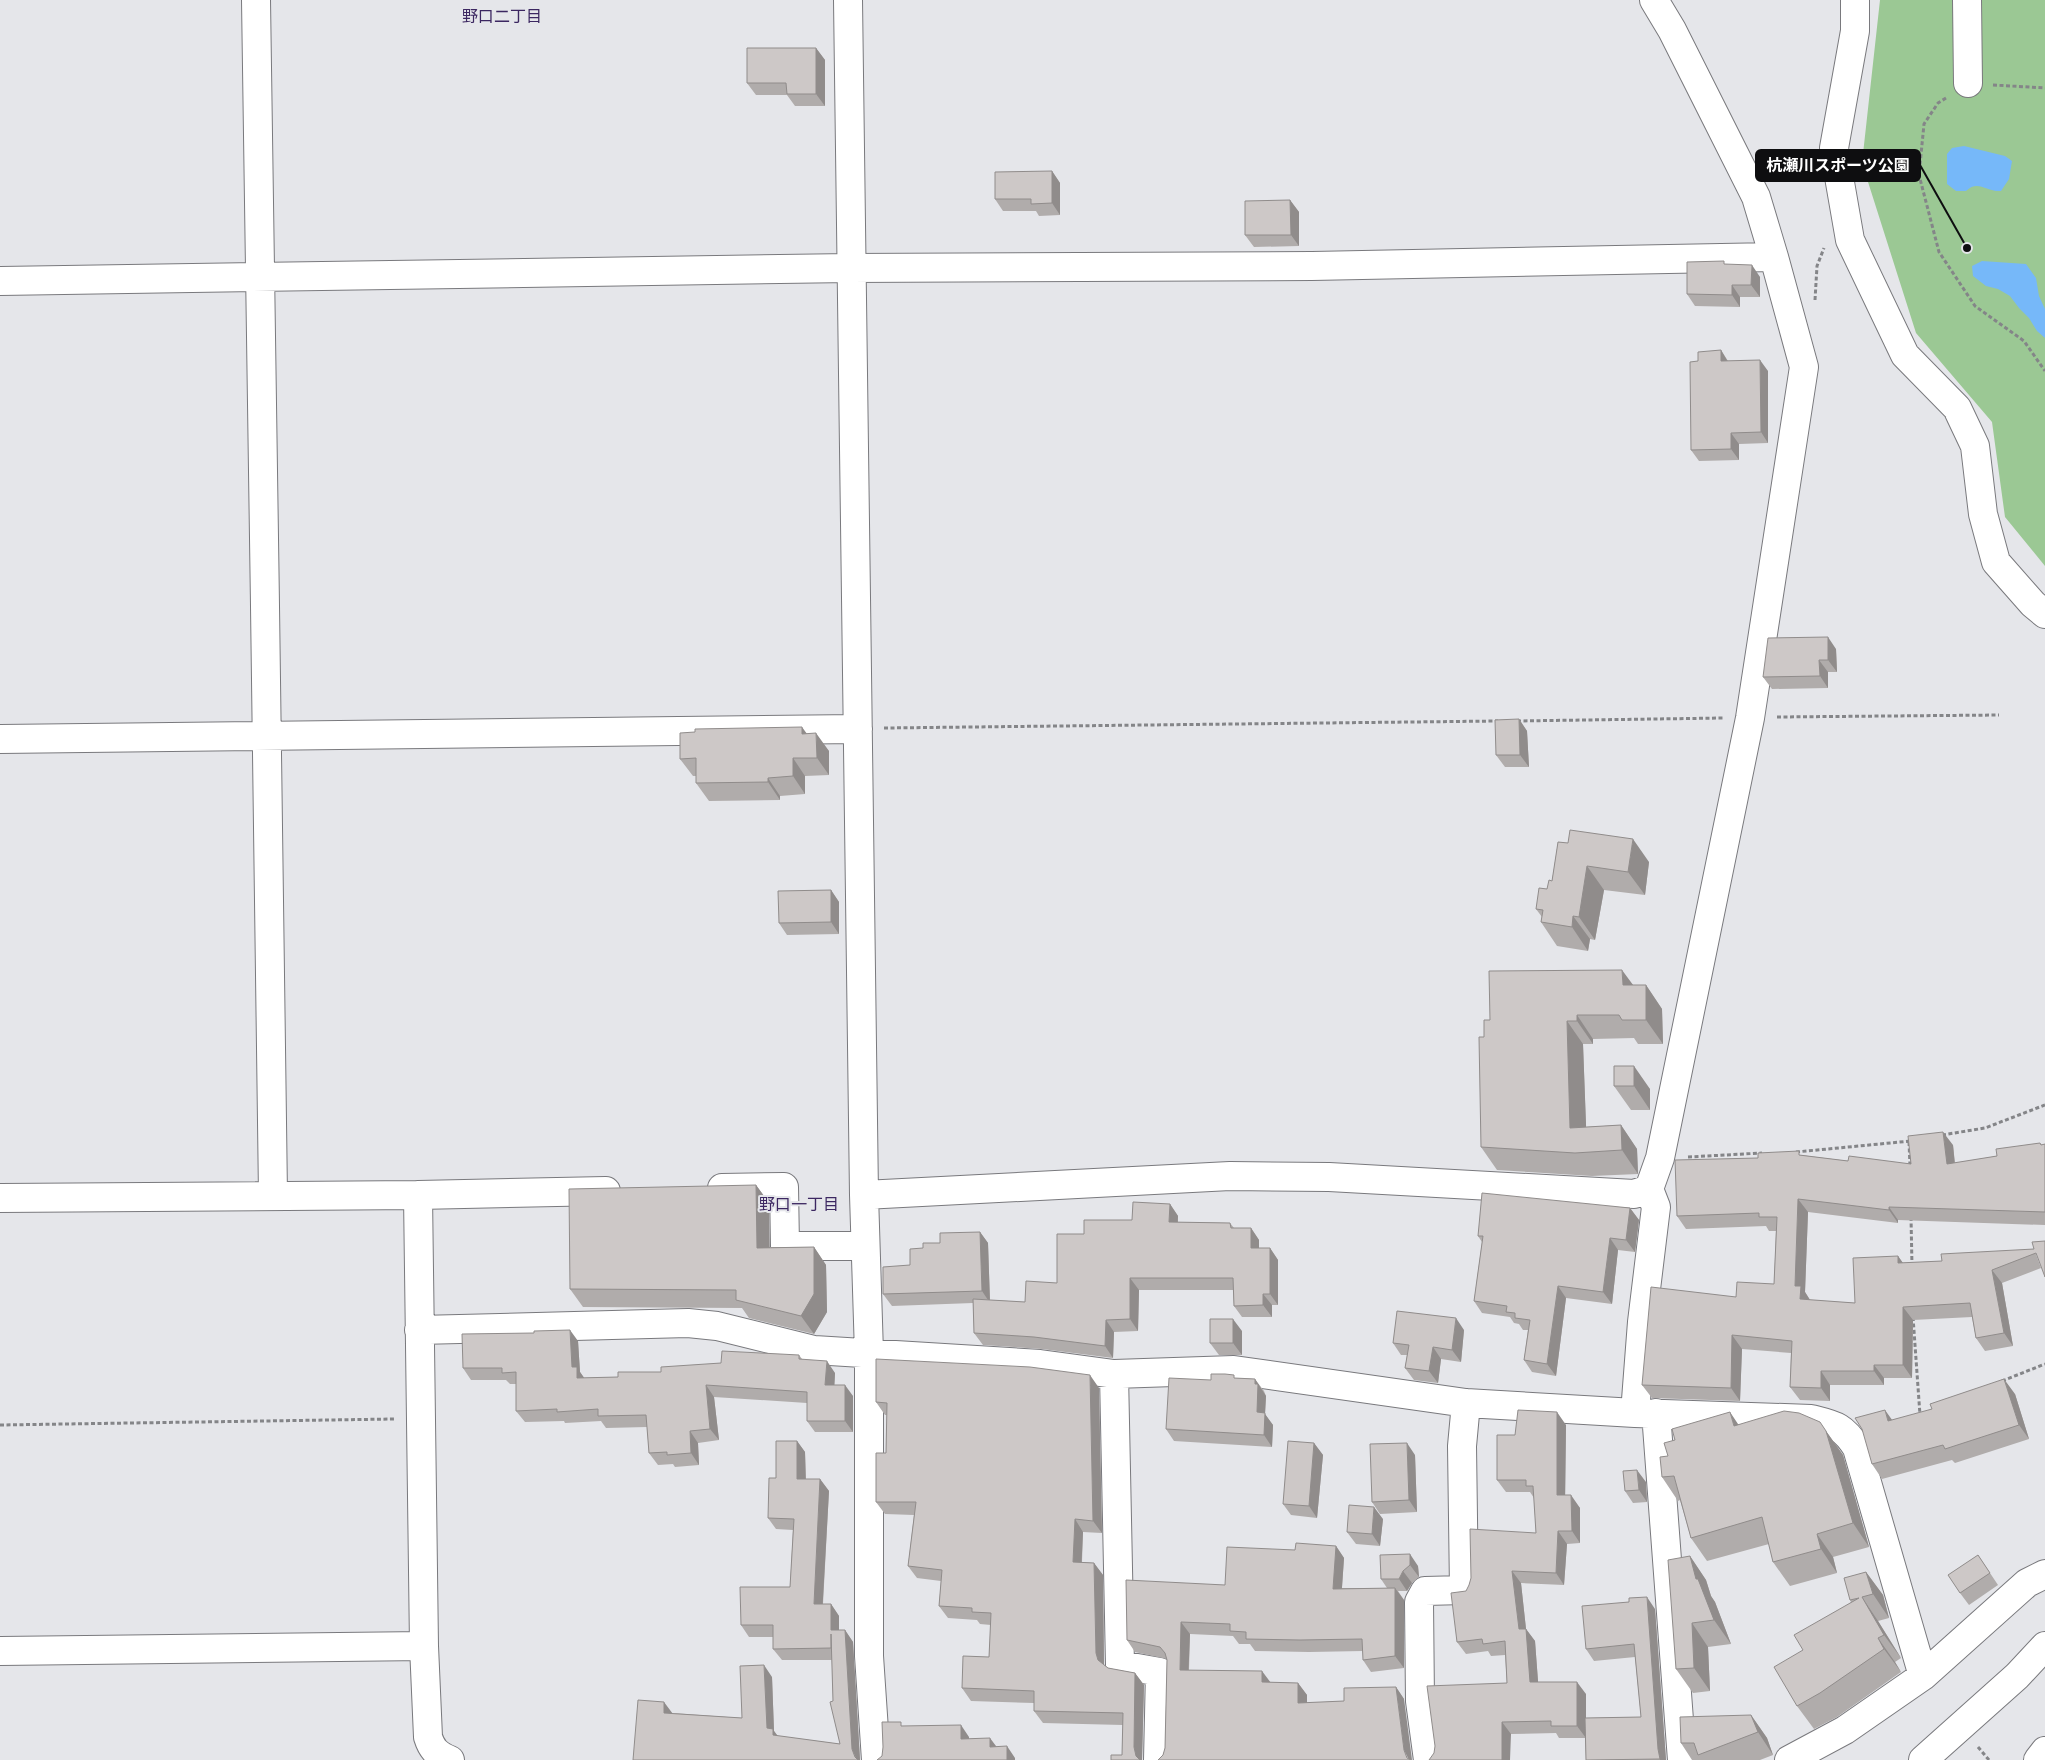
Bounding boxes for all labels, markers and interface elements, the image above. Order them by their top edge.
district label: 野口二丁目 [462,7,542,25]
callout: 杭瀬川スポーツ公園 [1756,150,1920,181]
text: 杭瀬川スポーツ公園 [1766,156,1910,174]
district label: 野口一丁目 [759,1195,839,1213]

